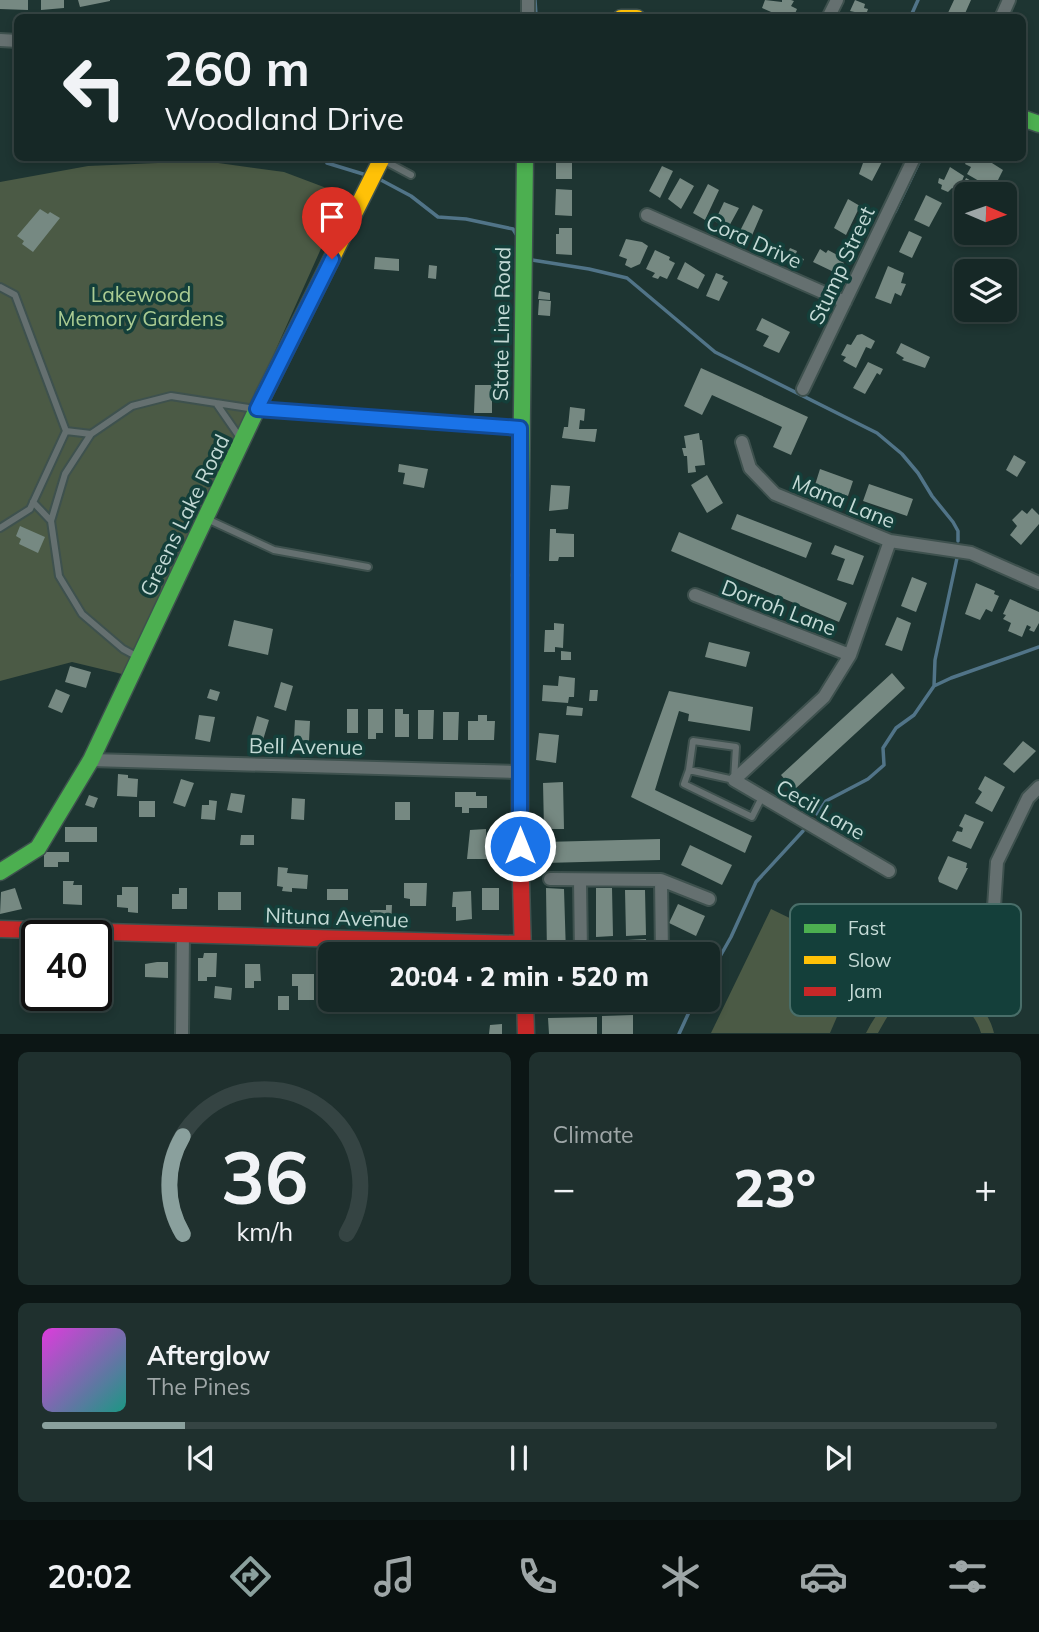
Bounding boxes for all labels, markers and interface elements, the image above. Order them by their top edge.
text: 260 m [164,37,310,98]
icon: left [49,42,140,133]
text: Woodland Drive [164,98,404,138]
north arrow [954,182,1017,245]
map controls [954,182,1017,322]
pin [302,187,362,259]
icon: arrive [313,198,351,236]
street label: Stump Street [802,202,880,328]
street label: Cora Drive [702,208,806,274]
street label: State Line Road [487,247,515,401]
button: layers [954,259,1017,322]
park label: Lakewood Memory Gardens [58,281,224,331]
street label: Greens Lake Road [134,430,234,600]
street label: Mana Lane [789,469,899,533]
street label: Dorroh Lane [718,573,840,641]
street label: Bell Avenue [249,732,363,760]
street label: Cecil Lane [772,773,870,845]
position arrow [483,809,557,883]
street label: Nituna Avenue [265,902,409,932]
legend [790,904,1021,1016]
text: Fast [848,916,886,940]
speed limit sign: 40 [21,920,112,1011]
text: Slow [848,948,892,972]
text: 20:04 · 2 min · 520 m [389,960,649,993]
text: Jam [848,979,882,1003]
text: Climate [553,1120,634,1149]
text: 36 [221,1132,308,1223]
text: 23° [734,1155,816,1220]
text: − [553,1164,575,1212]
text: + [974,1164,997,1212]
text: km/h [236,1216,293,1247]
text: Afterglow [147,1339,270,1372]
text: The Pines [147,1372,251,1401]
icon: previous [182,1439,220,1477]
icon: pause [500,1439,538,1477]
icon: next [819,1439,857,1477]
icon: directions [226,1552,275,1601]
icon: music [370,1552,419,1601]
icon: phone [513,1552,562,1601]
icon: climate [656,1552,705,1601]
icon: car [799,1552,848,1601]
icon: filters [943,1552,992,1601]
text: 20:02 [47,1556,132,1596]

